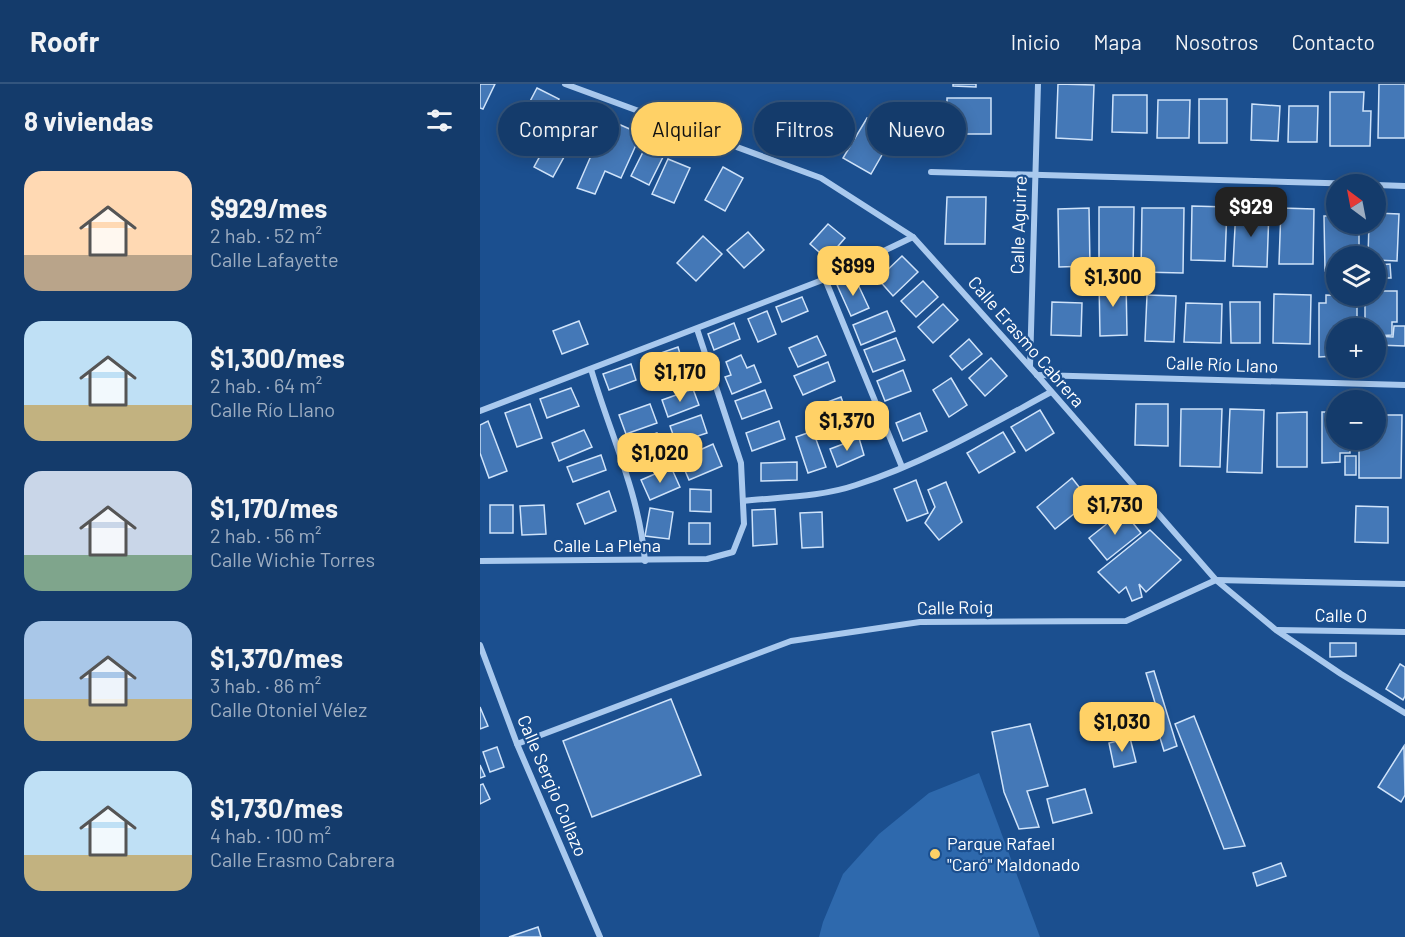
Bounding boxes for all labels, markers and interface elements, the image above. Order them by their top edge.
text: Roofr [30,24,99,58]
text: Inicio [1011,29,1061,54]
text: Mapa [1094,29,1142,54]
text: Nosotros [1175,29,1258,54]
text: Contacto [1291,29,1375,54]
chip: Comprar [498,102,619,156]
chip: Alquilar [631,102,742,156]
chip: Filtros [754,102,855,156]
chip: Nuevo [867,102,966,156]
icon: filters [423,104,456,137]
text: 8 viviendas [24,105,153,136]
north arrow [1326,174,1386,234]
map controls [1326,174,1386,450]
street label: Calle Aguirre [1005,175,1031,275]
pin: $929 [1215,187,1287,238]
text: $929/mes [210,192,327,223]
text: $929 [1229,194,1273,218]
icon: home [72,195,144,267]
text: 2 hab. · 52 m² [210,223,322,247]
pin: $899 [817,246,889,297]
button: layers [1326,246,1386,306]
text: Calle Lafayette [210,247,339,271]
text: $899 [831,253,875,277]
pin: $1,300 [1064,257,1162,308]
text: $1,300 [1084,264,1142,288]
street label: Calle Erasmo Cabrera [964,271,1090,411]
button: + [1326,318,1386,378]
text: $1,300/mes [210,342,345,373]
icon: home [72,345,144,417]
street label: Calle Río Llano [1165,351,1279,377]
pin: $1,170 [631,352,729,403]
text: $1,170 [654,359,706,383]
text: 2 hab. · 64 m² [210,373,322,397]
button: − [1326,390,1386,450]
text: Calle Río Llano [210,397,335,421]
pin: $1,370 [798,401,896,452]
text: $1,370 [819,408,875,432]
pin: $1,020 [611,433,709,484]
text: $1,020 [631,440,689,464]
pin: $1,730 [1066,485,1164,536]
text: $1,170/mes [210,492,338,523]
text: $1,730 [1087,492,1143,516]
icon: home [72,495,144,567]
text: 2 hab. · 56 m² [210,523,322,547]
street label: Calle La Plena [553,534,661,556]
text: Calle Wichie Torres [210,547,375,571]
street label: Calle Roig [917,595,993,619]
street label: Calle O [1314,604,1368,626]
text: $1,370/mes [210,642,343,673]
icon: home [72,645,144,717]
text: 3 hab. · 86 m² [210,673,321,697]
text: Calle Otoniel Vélez [210,697,367,721]
pin: $1,030 [1073,702,1171,753]
text: $1,030 [1094,709,1150,733]
street label: Calle Sergio Collazo [513,712,593,860]
text: $1,730/mes [210,792,343,823]
icon: home [72,795,144,867]
text: 4 hab. · 100 m² [210,823,331,847]
place label: Parque Rafael "Caró" Maldonado [947,832,1080,875]
text: Calle Erasmo Cabrera [210,847,395,871]
marker: Parque Rafael "Caró" Maldonado [928,847,942,861]

